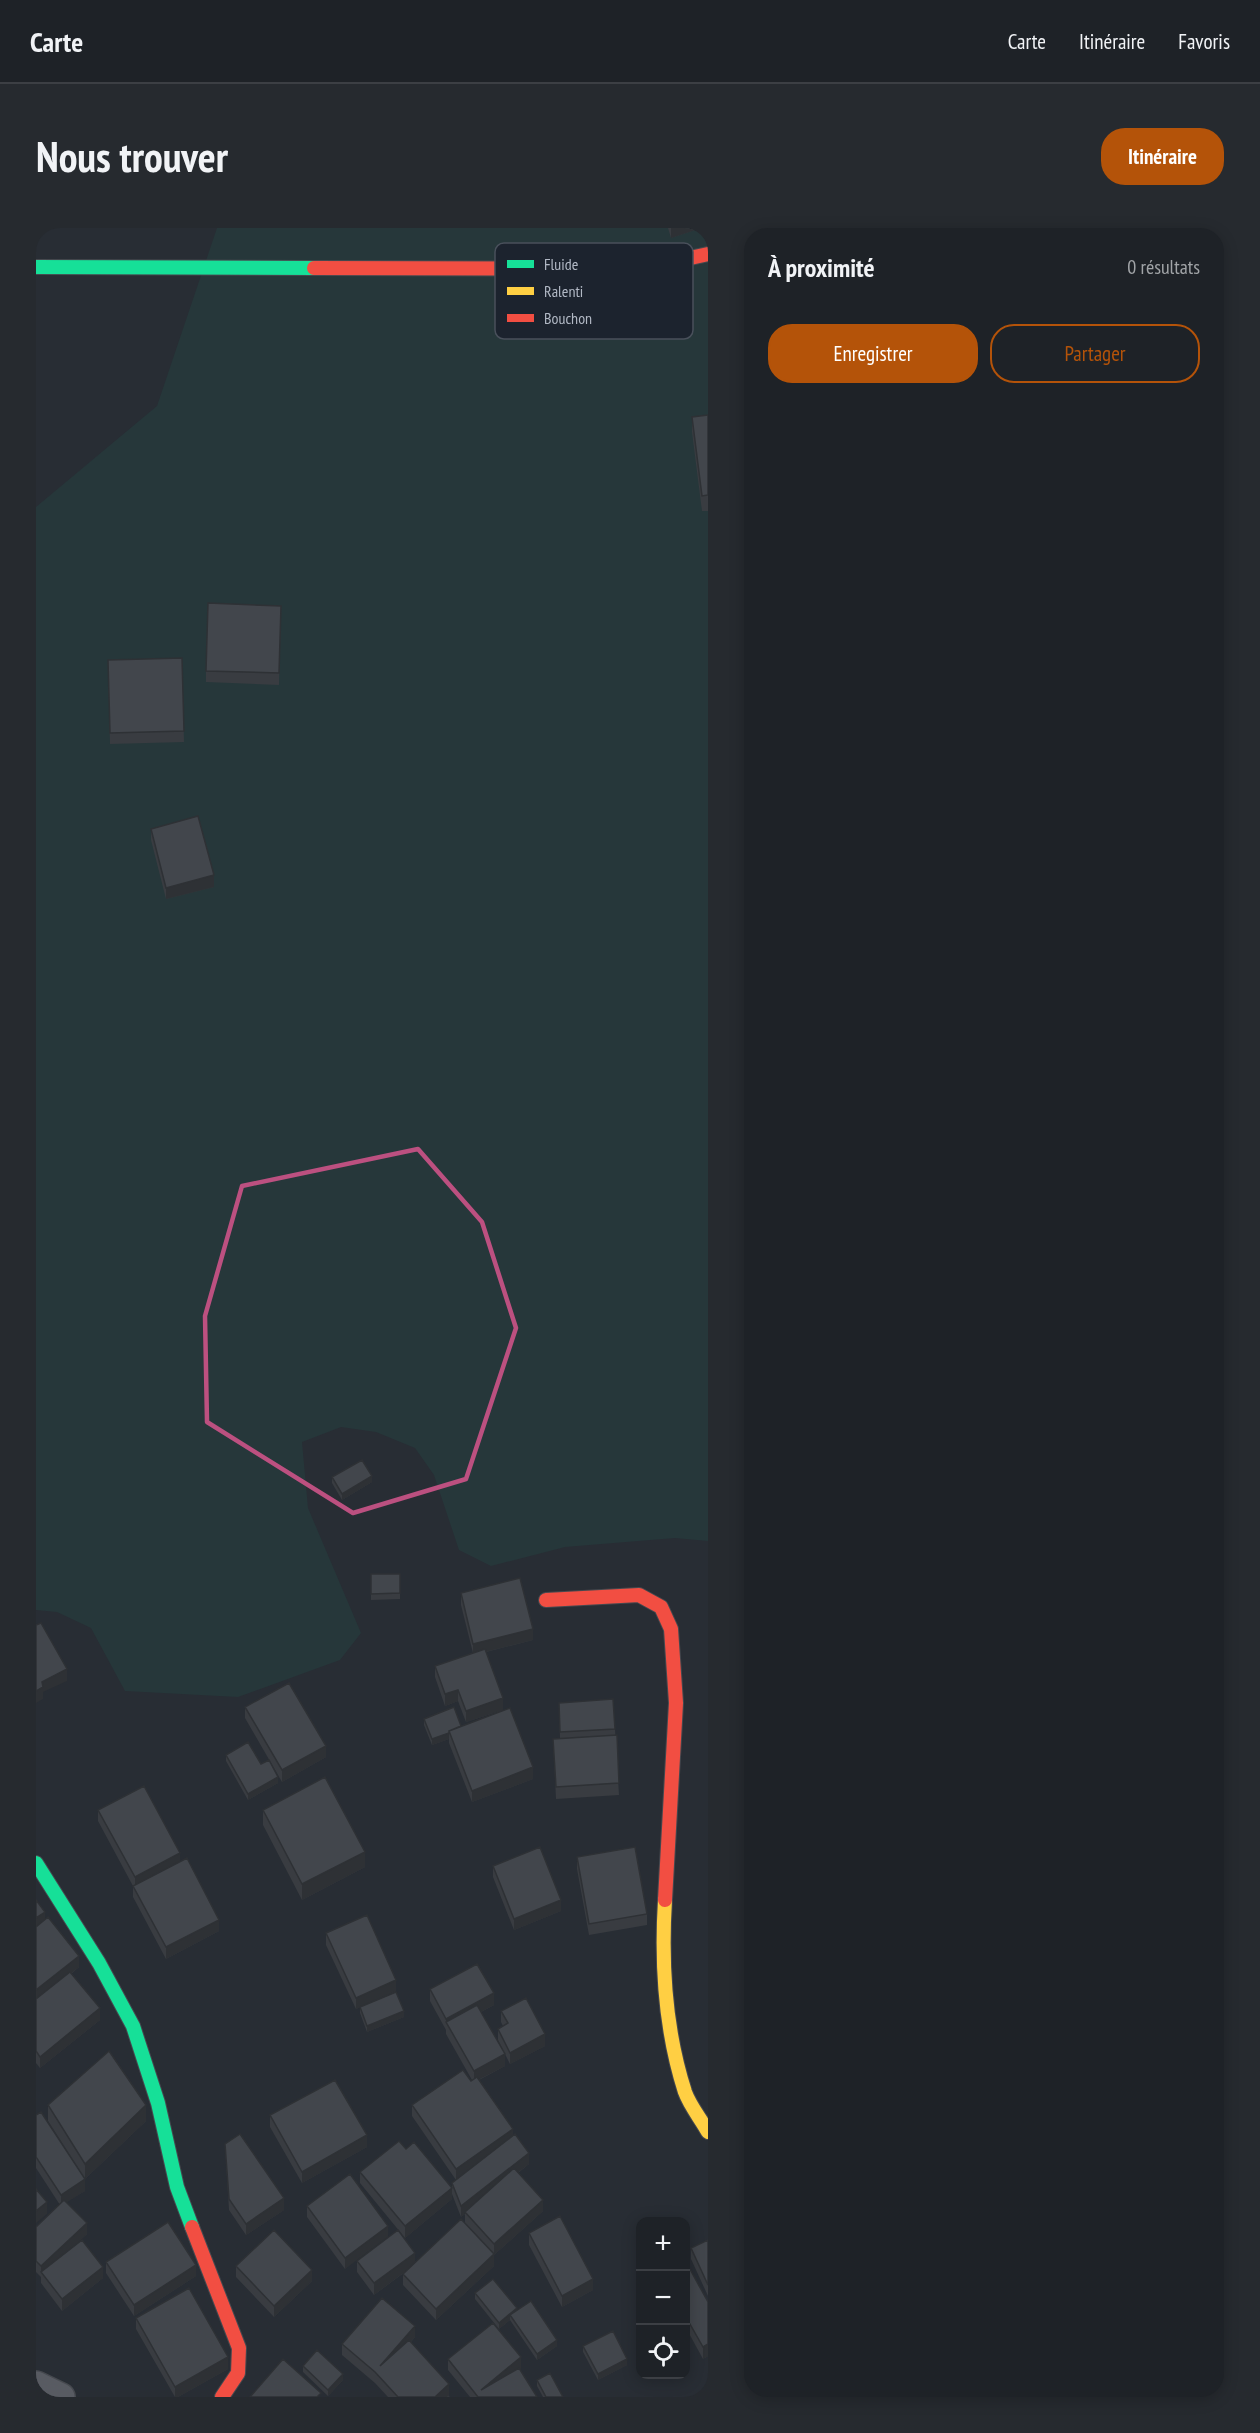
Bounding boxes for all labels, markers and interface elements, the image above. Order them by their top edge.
text: Carte [30,23,83,60]
text: Carte [1008,28,1046,55]
text: Itinéraire [1079,28,1145,55]
text: Favoris [1178,28,1230,55]
button: Itinéraire [1101,128,1224,185]
text: Nous trouver [36,129,228,184]
legend [495,243,693,339]
text: À proximité [768,251,875,284]
text: Fluide [544,254,578,274]
text: 0 résultats [1127,254,1200,280]
text: Ralenti [544,281,583,301]
text: Bouchon [544,308,592,328]
button: Enregistrer [768,324,978,383]
button: Partager [990,324,1200,383]
map controls [636,2217,690,2379]
button: + [636,2217,690,2271]
button: − [636,2271,690,2325]
button: locate [636,2325,690,2379]

